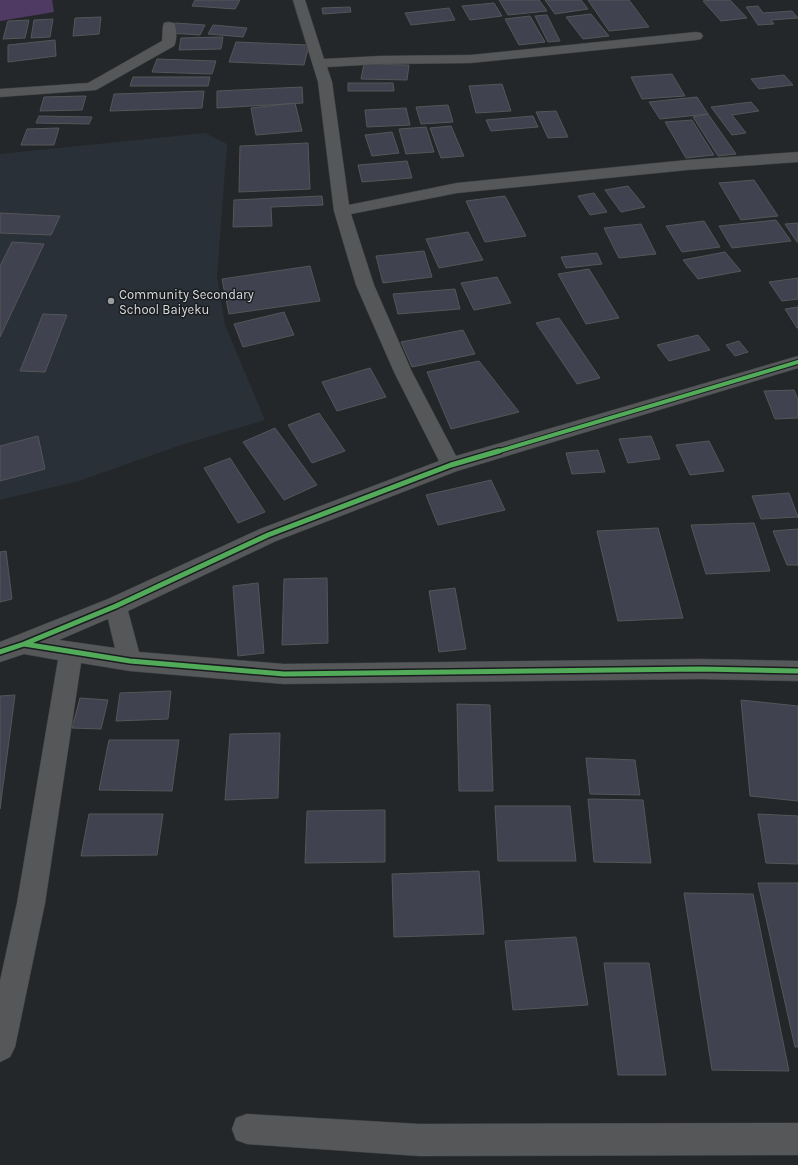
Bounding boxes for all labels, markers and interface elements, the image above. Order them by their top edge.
place label: Community Secondary School Baiyeku [119,287,254,317]
marker: Community Secondary School Baiyeku [106,296,116,306]

